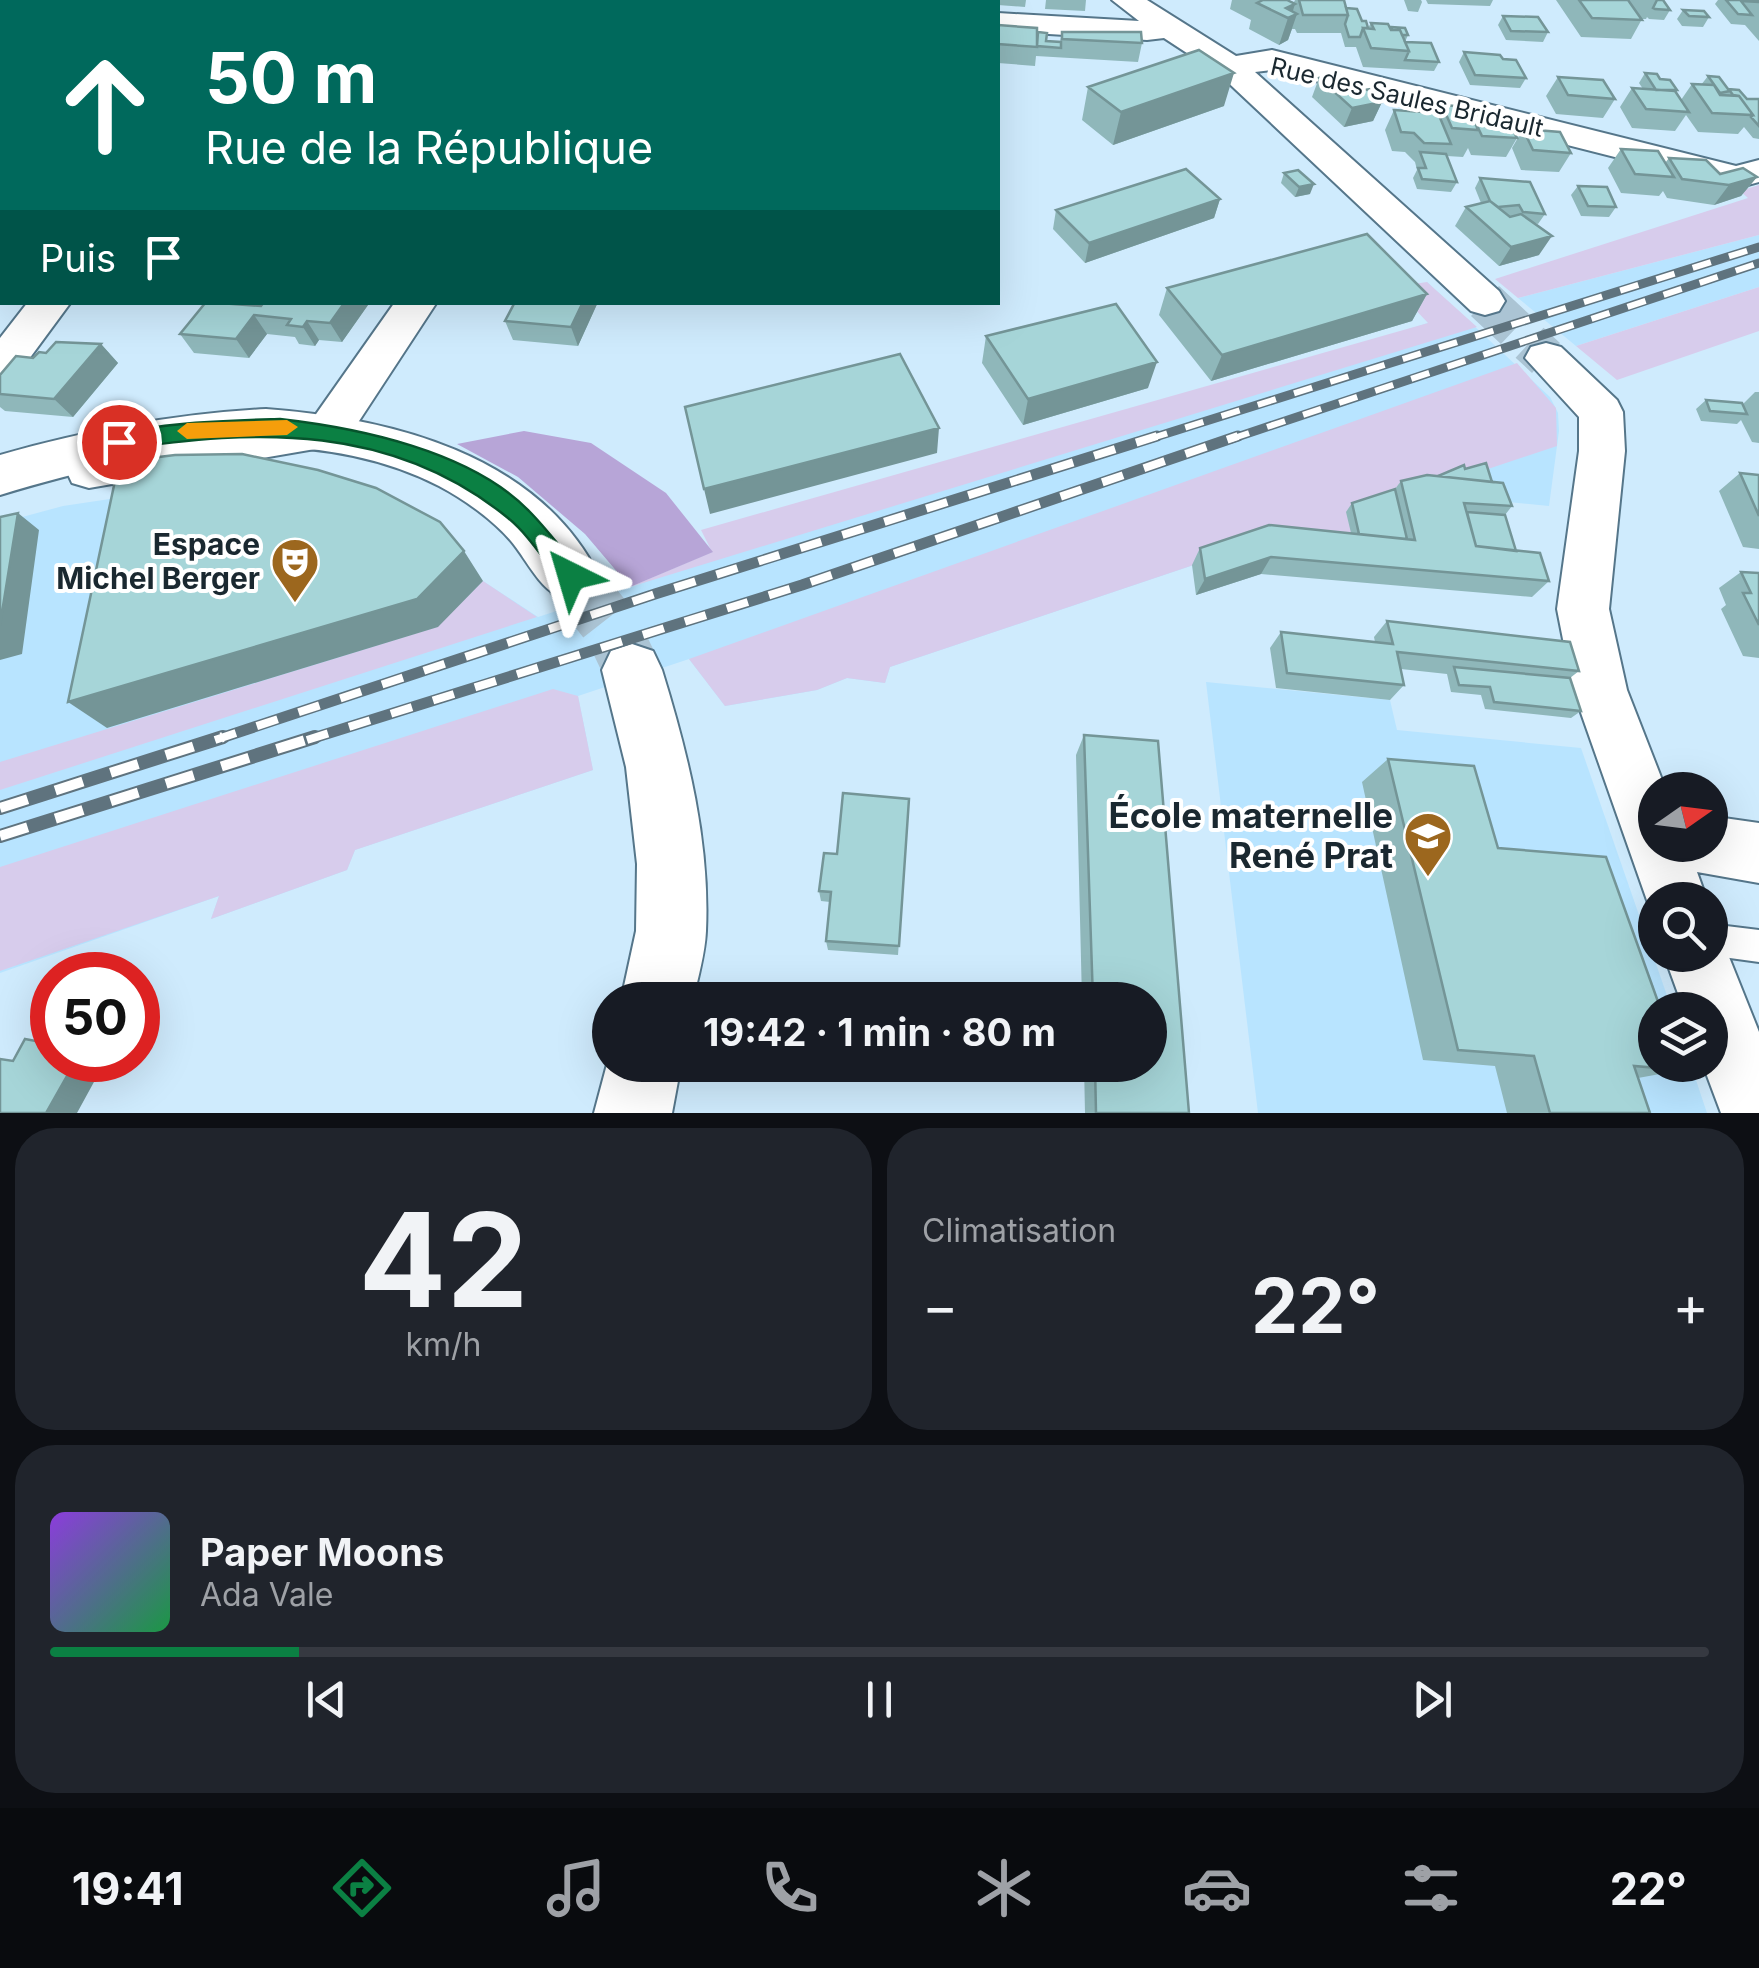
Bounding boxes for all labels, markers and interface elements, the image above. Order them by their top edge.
text: 50 m [205,35,377,120]
icon: ahead [40,40,170,170]
street label: Rue des Saules Bridault [1268,51,1546,143]
text: Rue de la République [205,120,653,175]
icon: arrive [136,230,191,285]
text: Puis [40,235,116,281]
pin [77,400,162,485]
icon: arrive [92,415,147,470]
position arrow [519,524,623,628]
place label: Espace Michel Berger [56,526,260,596]
theatre icon: Espace Michel Berger [269,536,321,604]
north arrow [1638,772,1728,862]
map controls [1638,772,1728,1082]
place label: École maternelle René Prat [1109,794,1393,876]
school or university icon: École maternelle René Prat [1402,810,1454,878]
button: search [1638,882,1728,972]
speed limit sign: 50 [30,952,160,1082]
button: layers [1638,992,1728,1082]
text: 19:42 · 1 min · 80 m [703,1009,1056,1055]
text: 42 [359,1181,528,1338]
text: Climatisation [922,1211,1116,1250]
text: 22° [1251,1260,1380,1351]
text: − [922,1273,958,1339]
text: + [1673,1273,1709,1339]
text: km/h [405,1325,482,1364]
text: Paper Moons [200,1529,444,1575]
text: Ada Vale [200,1575,333,1614]
icon: previous [299,1672,354,1727]
icon: pause [852,1672,907,1727]
icon: next [1405,1672,1460,1727]
icon: directions [327,1853,397,1923]
icon: music [541,1853,611,1923]
icon: phone [755,1853,825,1923]
icon: climate [969,1853,1039,1923]
icon: car [1182,1853,1252,1923]
icon: filters [1396,1853,1466,1923]
text: 19:41 [72,1861,184,1916]
text: 22° [1610,1861,1687,1916]

